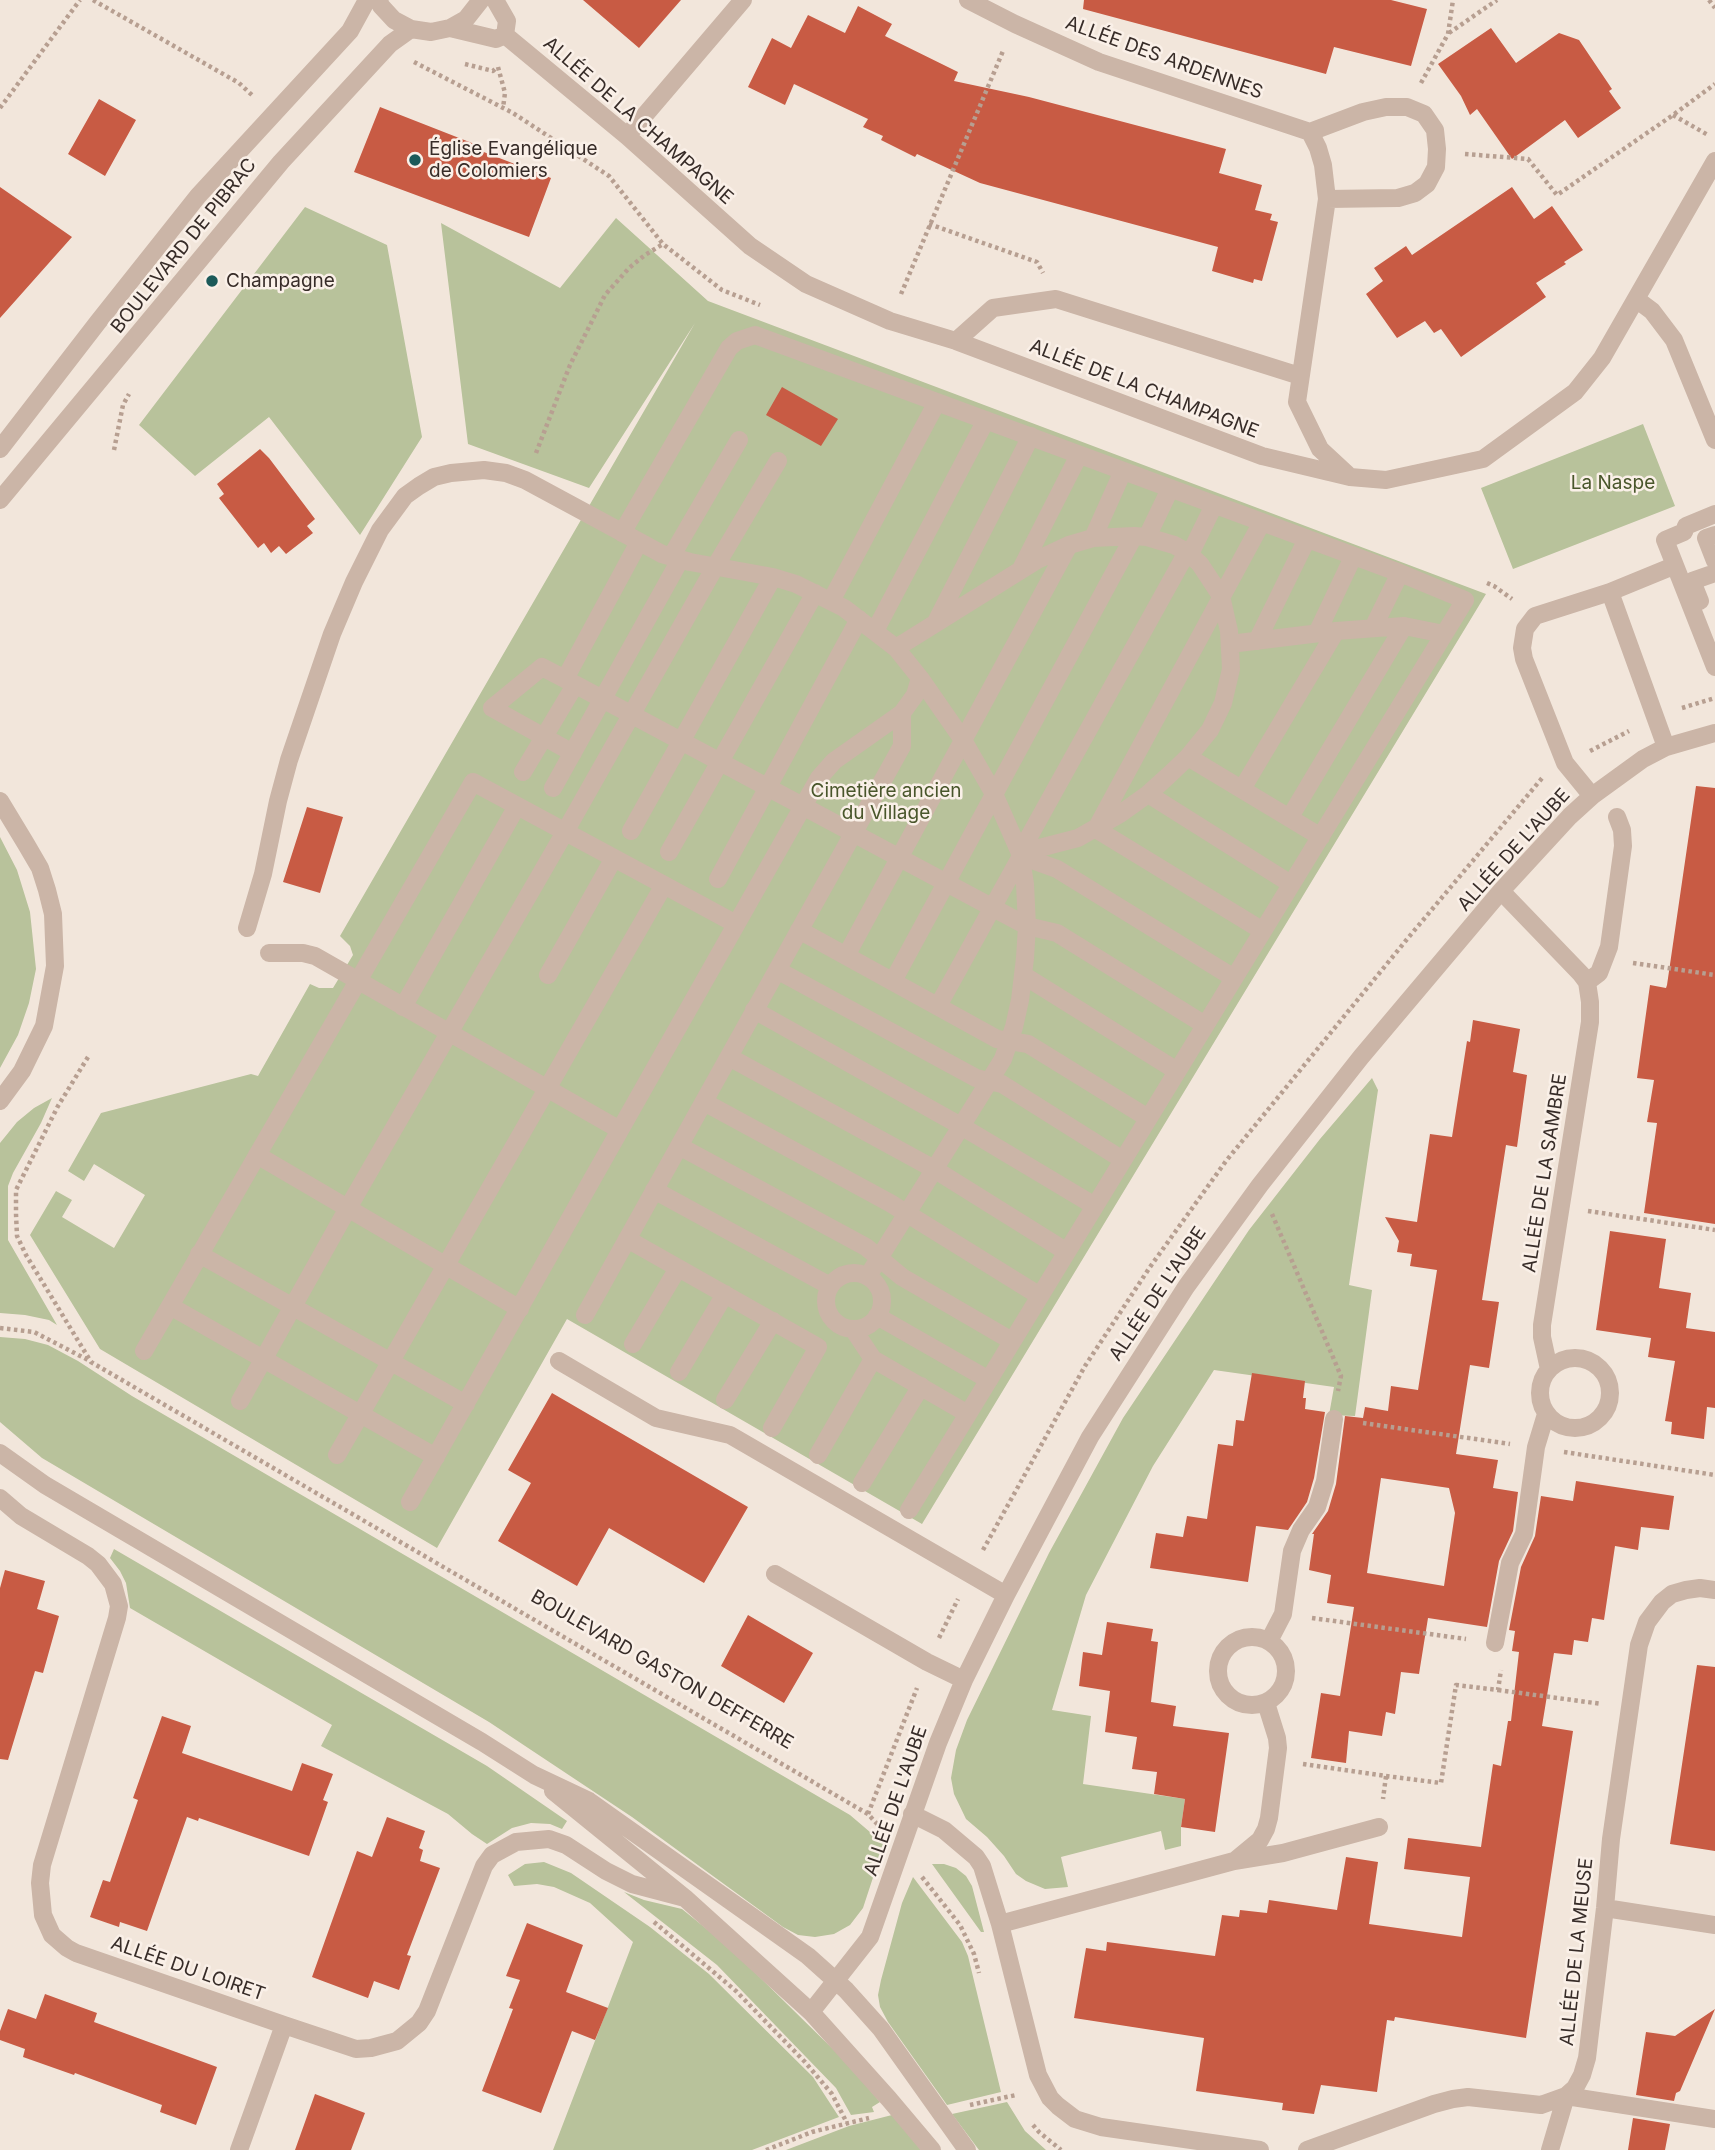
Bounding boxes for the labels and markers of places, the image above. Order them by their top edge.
place label: Église Evangélique de Colomiers [429,138,598,182]
marker: Église Evangélique de Colomiers [407,152,423,168]
place label: Champagne [226,270,335,292]
marker: Champagne [204,273,220,289]

